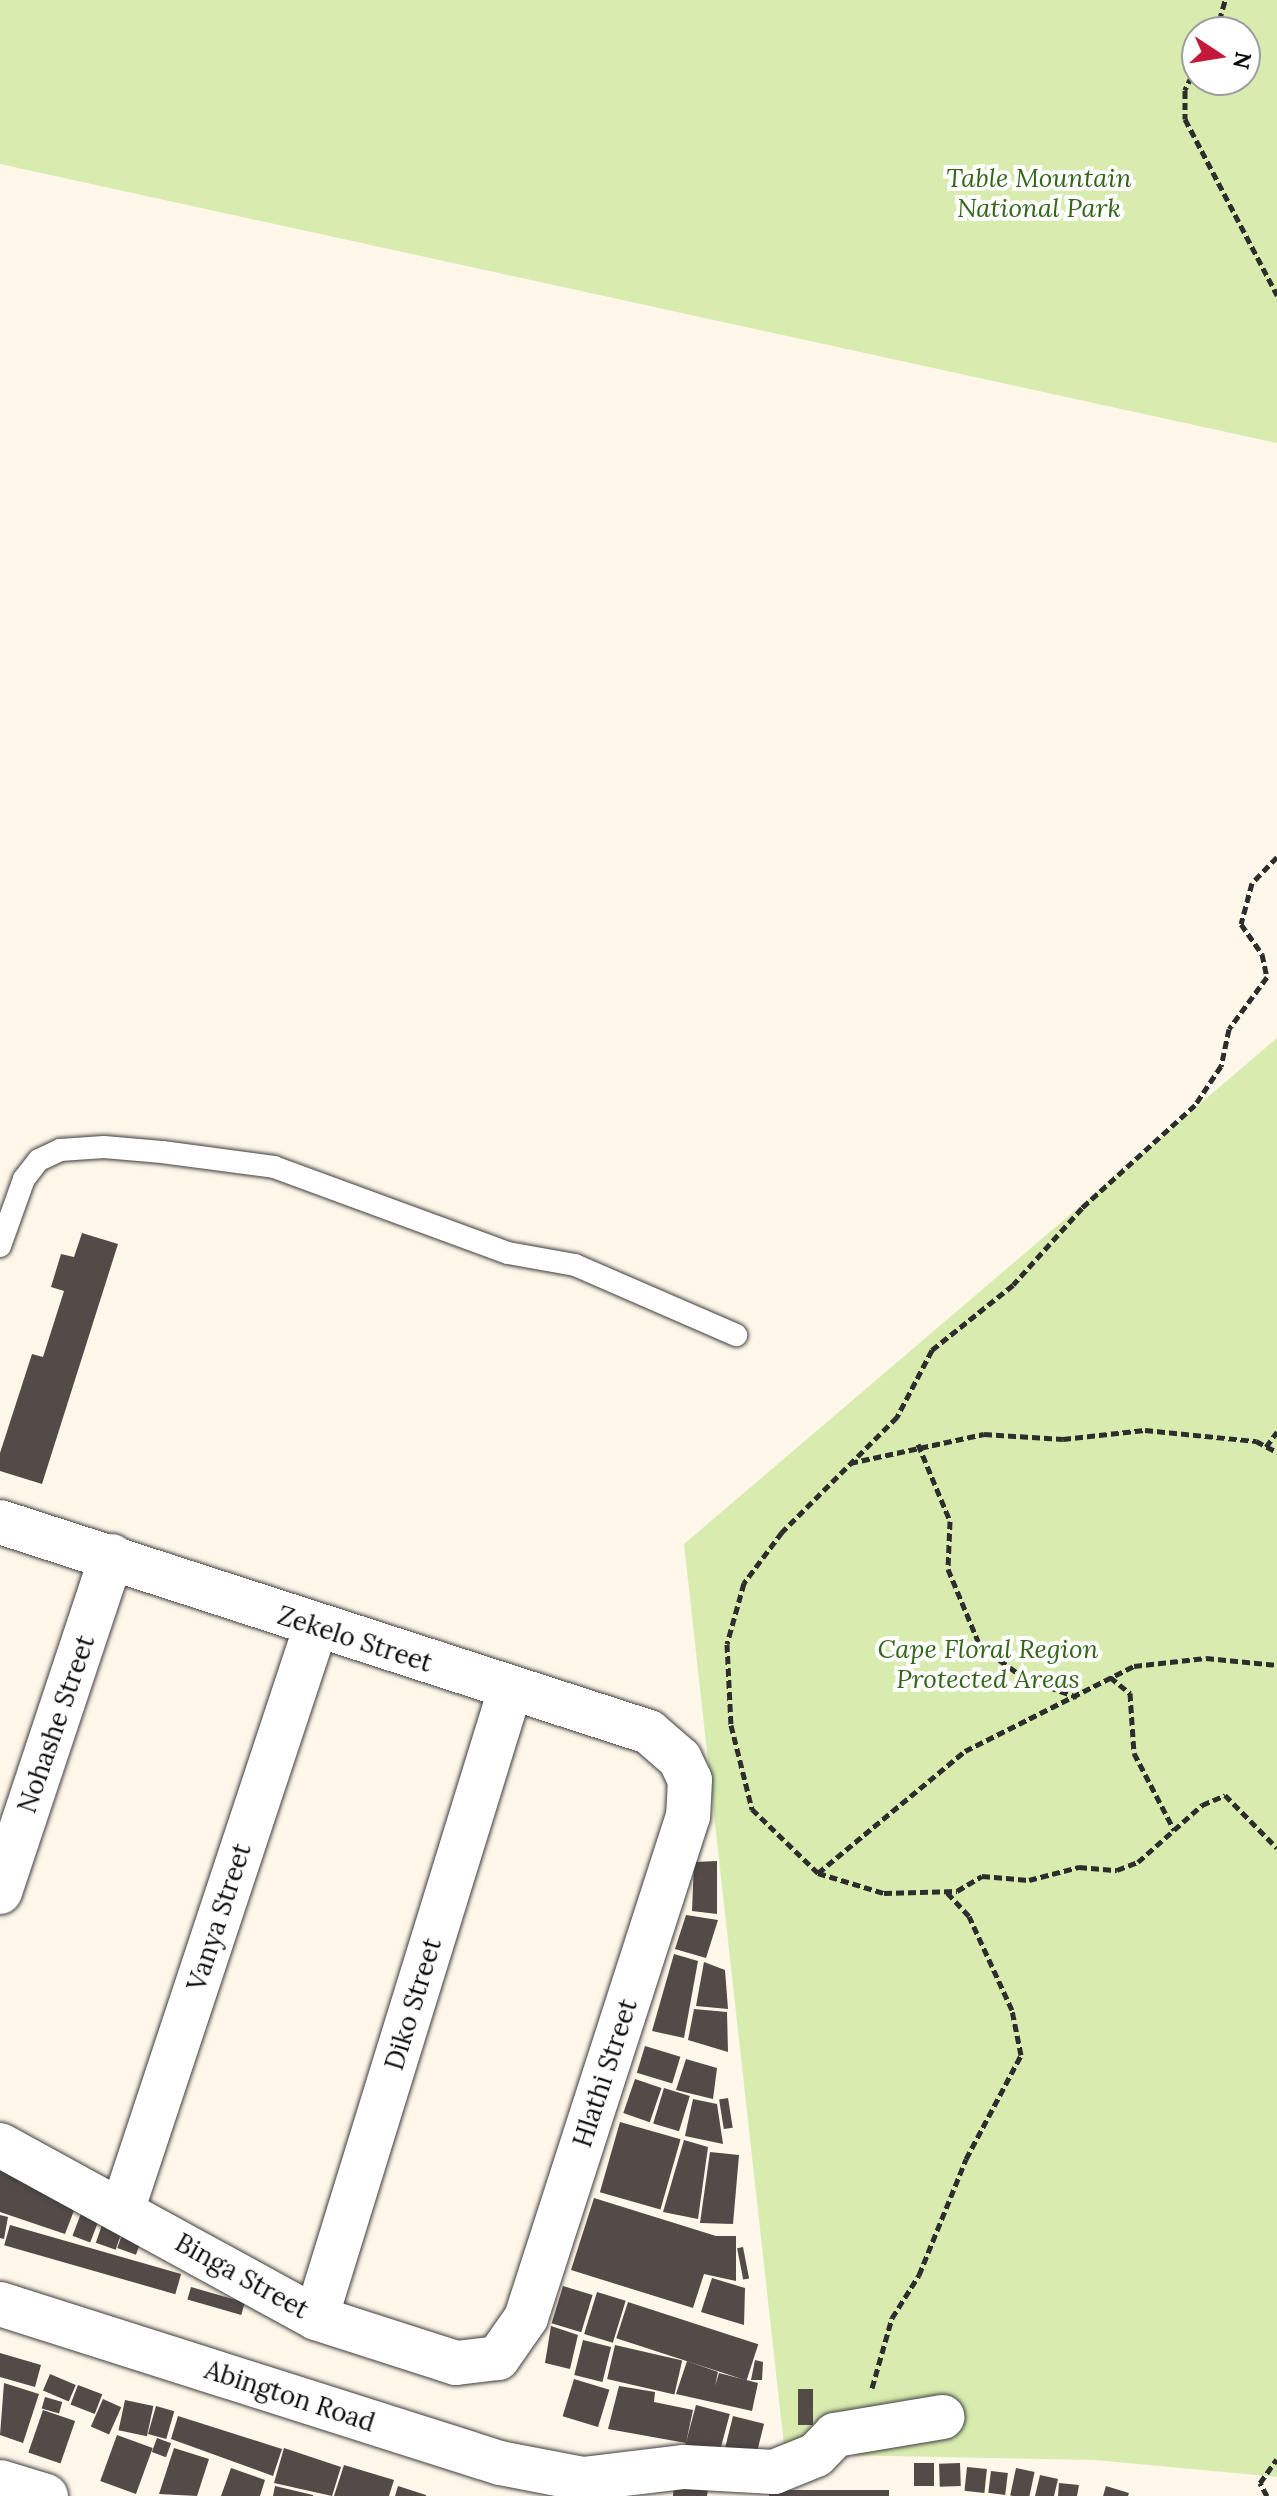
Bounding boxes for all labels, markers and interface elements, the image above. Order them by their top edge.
north arrow [1181,16,1261,96]
text: N [1227,49,1258,72]
park label: Table Mountain National Park [946,162,1132,224]
street label: Zekelo Street [274,1599,436,1679]
street label: Nohashe Street [11,1631,101,1817]
park label: Cape Floral Region Protected Areas [878,1633,1098,1694]
street label: Vanya Street [181,1839,257,1995]
street label: Diko Street [378,1934,448,2074]
street label: Hlathi Street [566,1995,644,2151]
street label: Binga Street [170,2227,314,2325]
street label: Abington Road [201,2354,379,2438]

